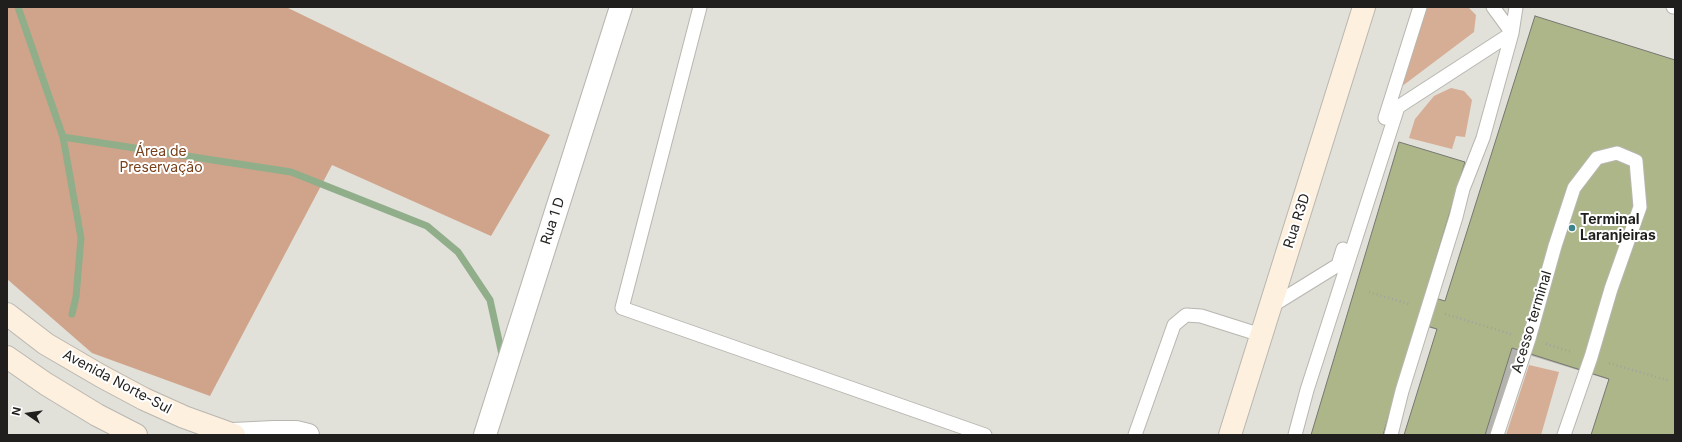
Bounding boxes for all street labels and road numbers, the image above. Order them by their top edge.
street label: Rua R3D [1280,191,1314,251]
street label: Rua 1 D [537,195,569,247]
street label: Acesso terminal [1508,269,1556,375]
street label: Avenida Norte-Sul [60,346,174,418]

